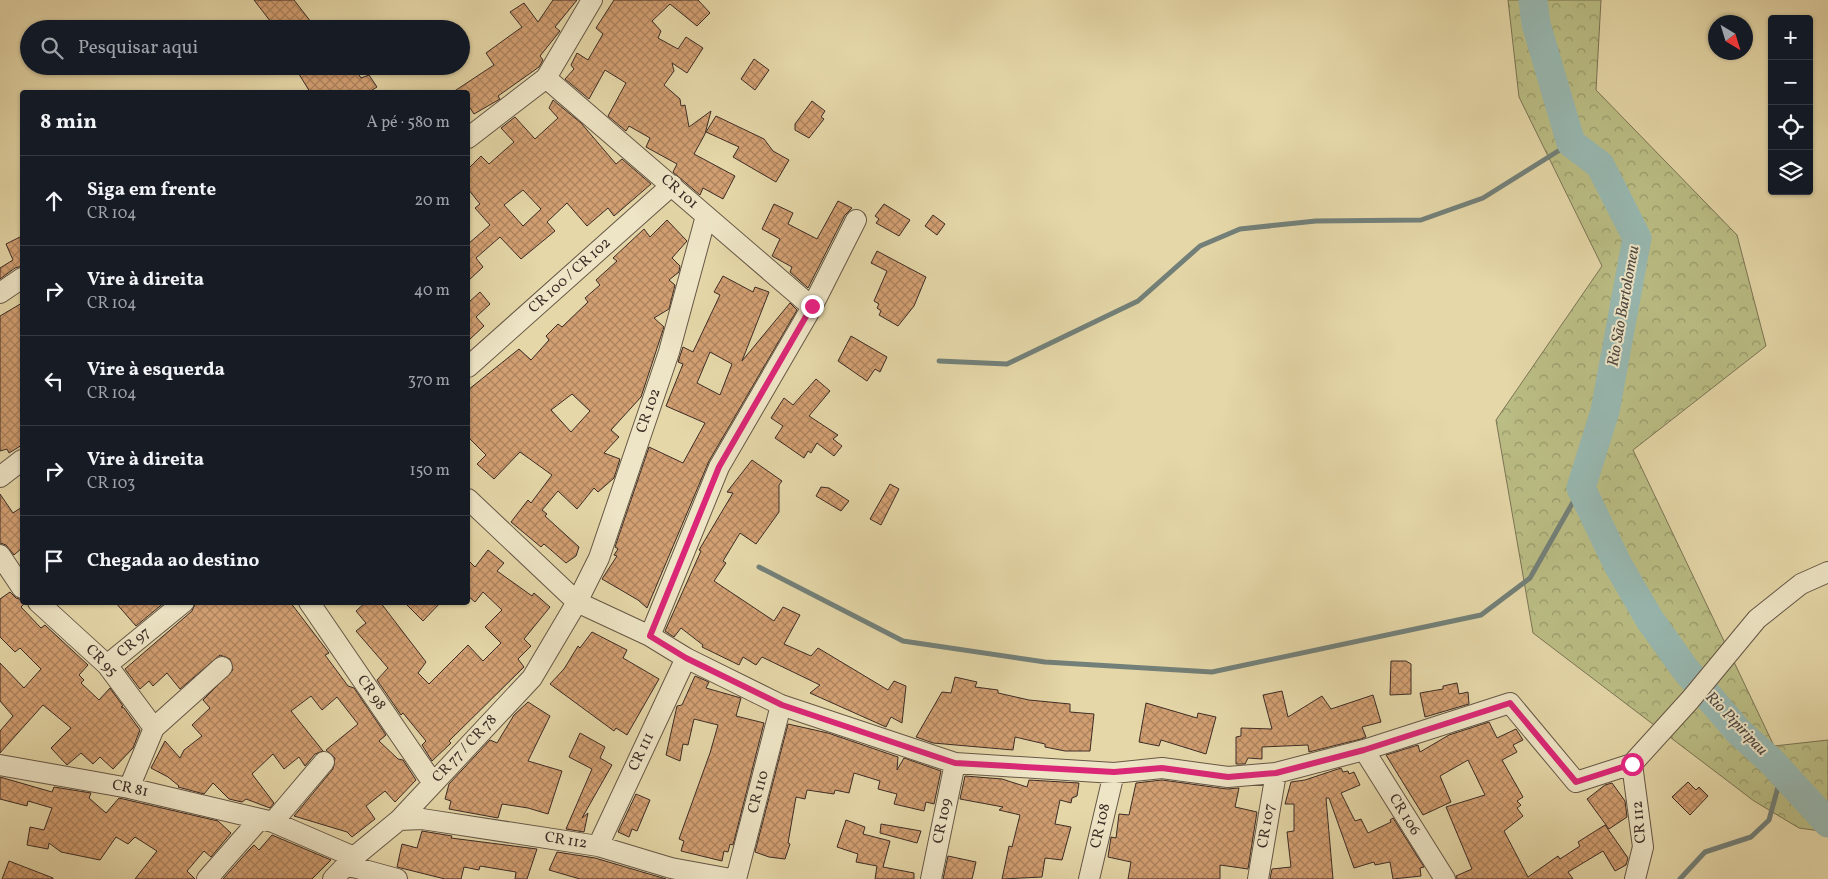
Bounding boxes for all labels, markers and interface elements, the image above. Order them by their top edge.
north arrow [1708,15,1753,60]
map controls [1768,15,1813,195]
button: + [1768,15,1813,60]
search box [20,20,470,75]
icon: search [38,34,66,62]
text: Pesquisar aqui [78,35,198,61]
button: − [1768,60,1813,105]
button: locate [1768,105,1813,150]
text: 8 min [40,108,97,137]
text: A pé · 580 m [366,112,450,134]
button: layers [1768,150,1813,195]
street label: CR 101 [656,170,702,214]
text: Siga em frente [87,177,216,203]
icon: ahead [40,187,68,215]
text: 20 m [415,190,450,212]
text: CR 104 [87,203,137,225]
street label: CR 100 / CR 102 [524,233,616,319]
water label: Rio São Bartolomeu [1603,244,1645,368]
text: Vire à direita [87,267,204,293]
icon: right [40,277,68,305]
text: 40 m [414,280,450,302]
text: CR 104 [87,293,137,315]
route end [801,295,824,318]
text: Vire à esquerda [87,357,225,383]
icon: left [40,367,68,395]
text: 370 m [408,370,450,392]
text: CR 104 [87,383,137,405]
street label: CR 102 [632,386,666,436]
text: Vire à direita [87,447,204,473]
icon: right [40,457,68,485]
text: 150 m [409,460,450,482]
text: CR 103 [87,473,135,495]
icon: arrive [40,547,68,575]
text: Chegada ao destino [87,548,259,574]
street label: CR 97 [113,623,155,663]
street label: CR 95 [80,640,122,682]
street label: CR 98 [351,671,391,715]
water label: Rio Pipiripau [1700,687,1772,761]
street label: CR 77 / CR 78 [428,710,502,788]
street label: CR 111 [624,729,660,775]
route start [1621,753,1644,776]
street label: CR 110 [743,768,775,816]
street label: CR 81 [110,775,150,803]
street label: CR 106 [1383,790,1425,840]
street label: CR 109 [928,796,958,846]
street label: CR 112 [1628,800,1652,844]
street label: CR 108 [1086,801,1116,851]
street label: CR 107 [1253,802,1281,850]
street label: CR 112 [543,827,589,855]

